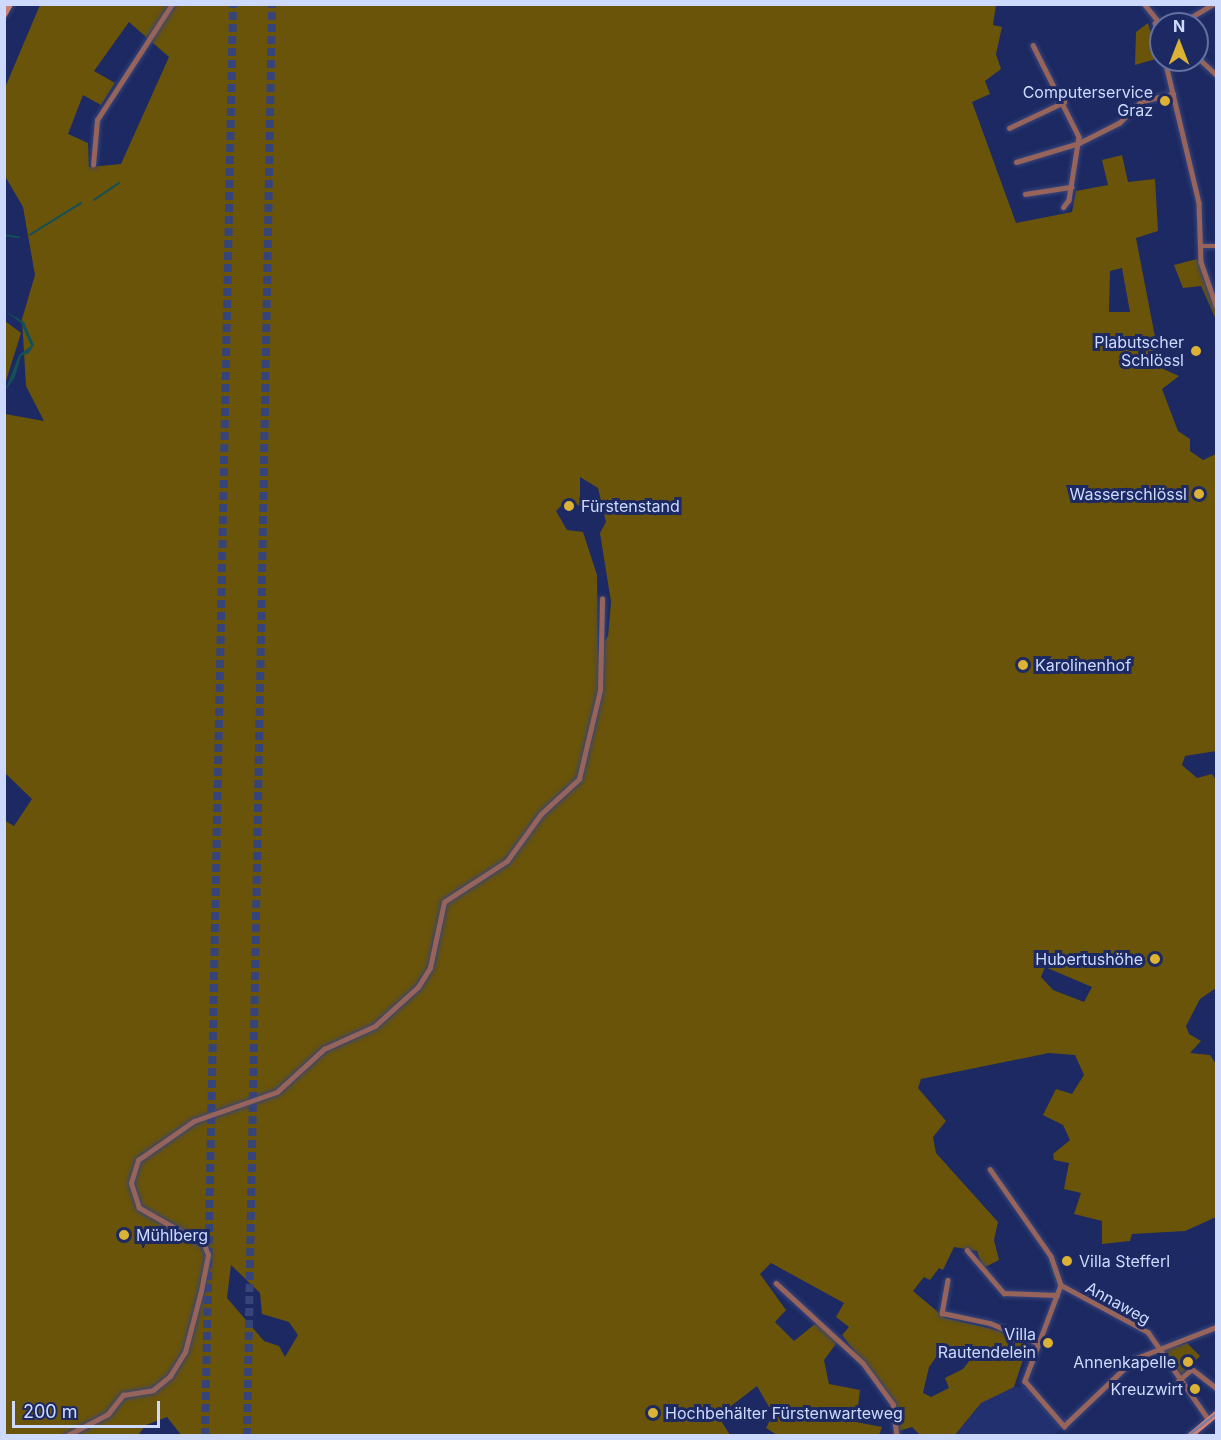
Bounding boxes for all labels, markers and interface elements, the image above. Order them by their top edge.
north arrow [1149,12,1209,72]
text: N [1173,16,1185,36]
place label: Computerservice Graz [1023,82,1153,120]
marker: Computerservice Graz [1158,94,1172,108]
place label: Plabutscher Schlössl [1094,332,1184,370]
marker: Plabutscher Schlössl [1189,344,1203,358]
place label: Wasserschlössl [1070,484,1187,504]
marker: Wasserschlössl [1192,487,1206,501]
place label: Fürstenstand [581,496,680,516]
marker: Fürstenstand [562,499,576,513]
place label: Karolinenhof [1035,655,1131,675]
marker: Karolinenhof [1016,658,1030,672]
place label: Hubertushöhe [1035,949,1143,969]
marker: Hubertushöhe [1148,952,1162,966]
place label: Mühlberg [136,1225,208,1245]
marker: Mühlberg [117,1228,131,1242]
place label: Villa Stefferl [1079,1251,1170,1271]
marker: Villa Stefferl [1060,1254,1074,1268]
street label: Annaweg [1082,1277,1154,1329]
place label: Villa Rautendelein [938,1324,1036,1362]
marker: Villa Rautendelein [1041,1336,1055,1350]
place label: Annenkapelle [1073,1352,1176,1372]
marker: Annenkapelle [1181,1355,1195,1369]
place label: Kreuzwirt [1110,1379,1183,1399]
marker: Kreuzwirt [1188,1382,1202,1396]
scale bar [15,1389,164,1427]
text: 200 m [23,1401,78,1422]
place label: Hochbehälter Fürstenwarteweg [665,1403,903,1423]
marker: Hochbehälter Fürstenwarteweg [646,1406,660,1420]

